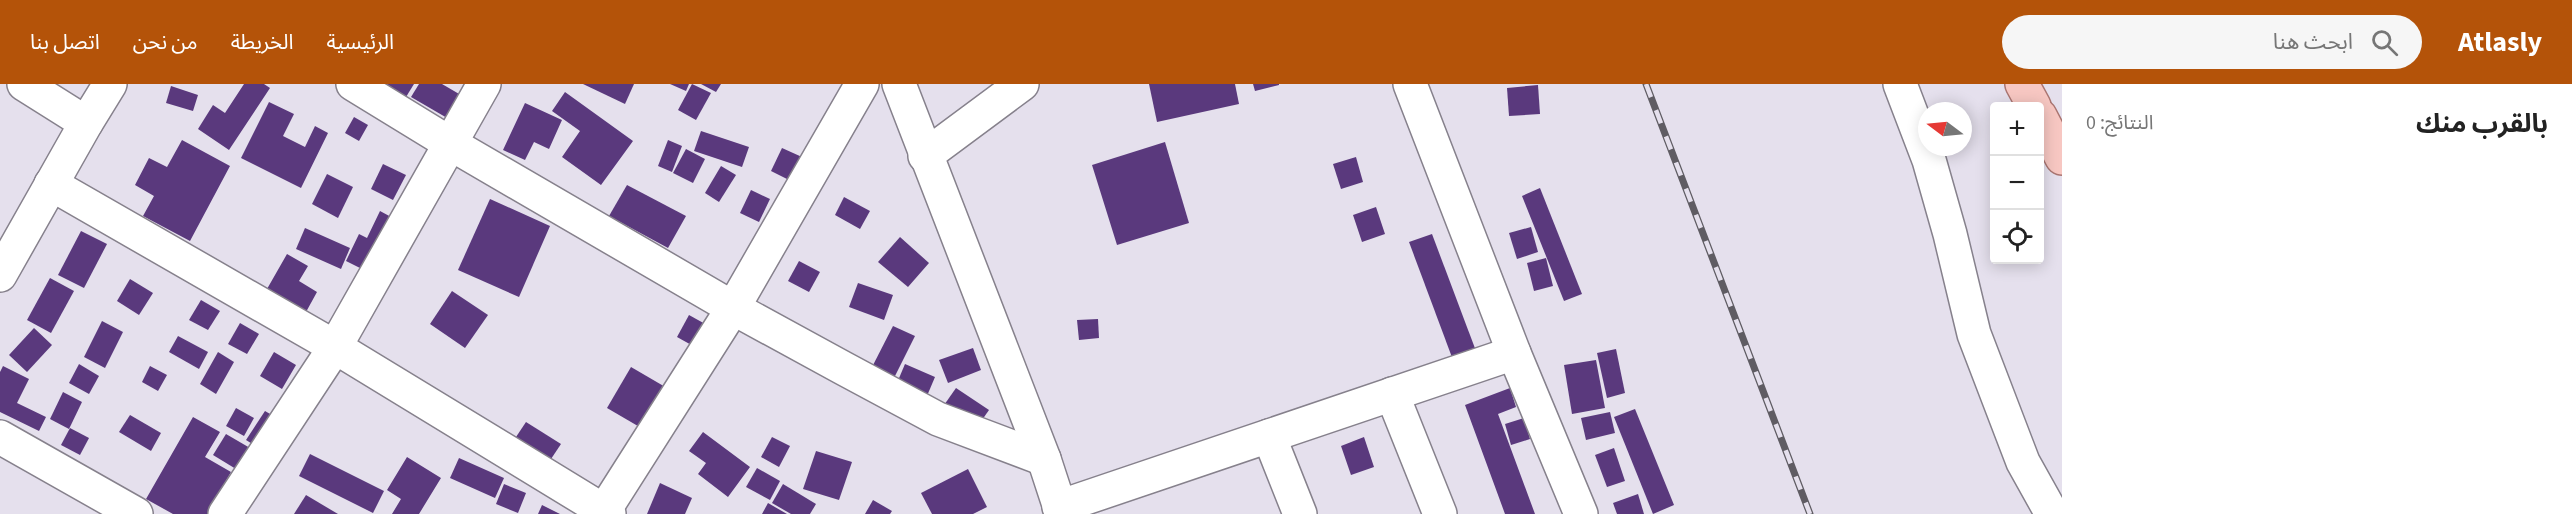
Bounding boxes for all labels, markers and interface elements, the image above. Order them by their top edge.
search box [2002,15,2422,69]
text: Atlasly [2458,22,2542,62]
text: ابحث هنا [2273,26,2353,58]
icon: search [2368,26,2401,59]
text: اتصل بنا [30,27,100,57]
text: من نحن [133,27,198,57]
text: الخريطة [231,27,294,57]
text: الرئيسية [327,27,394,57]
north arrow [1918,102,1972,156]
map controls [1990,102,2044,264]
button: + [1990,102,2044,156]
text: بالقرب منك [2416,105,2548,142]
text: النتائج: 0 [2086,109,2153,137]
button: − [1990,156,2044,210]
button: locate [1990,210,2044,264]

